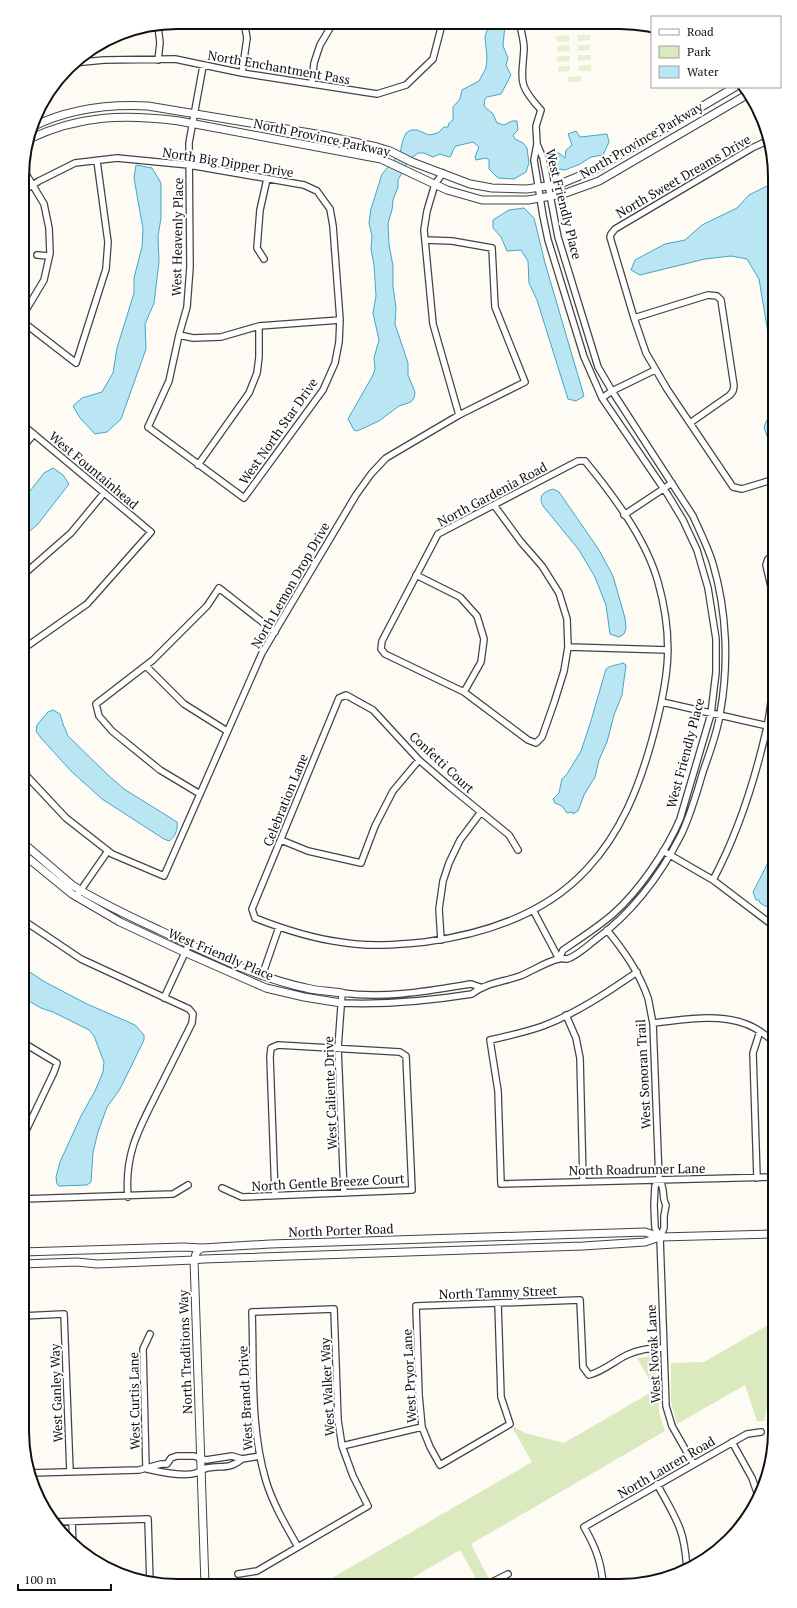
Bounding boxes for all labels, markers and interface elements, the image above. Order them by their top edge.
legend [651,16,781,88]
text: Road [687,24,714,39]
text: Park [687,44,712,59]
street label: North Enchantment Pass [206,46,352,88]
text: Water [687,64,719,79]
street label: North Province Parkway [576,97,706,183]
street label: North Province Parkway [252,114,392,160]
street label: North Sweet Dreams Drive [612,130,754,222]
street label: North Big Dipper Drive [161,143,295,181]
street label: West Friendly Place [542,147,586,261]
street label: West Heavenly Place [167,177,187,297]
street label: West North Star Drive [234,374,322,488]
street label: West Fountainhead [45,427,143,513]
street label: North Gardenia Road [434,457,550,531]
street label: North Lemon Drop Drive [246,518,334,652]
street label: West Friendly Place [662,696,708,810]
street label: Confetti Court [406,727,479,797]
street label: Celebration Lane [258,751,312,849]
street label: West Friendly Place [165,924,277,984]
street label: West Sonoran Trail [631,1019,655,1129]
street label: West Caliente Drive [319,1036,341,1150]
street label: North Roadrunner Lane [568,1159,706,1179]
street label: North Gentle Breeze Court [251,1169,405,1195]
street label: North Porter Road [288,1219,394,1241]
street label: North Tammy Street [439,1281,558,1303]
street label: North Traditions Way [174,1289,196,1415]
street label: West Novak Lane [641,1304,665,1404]
street label: West Pryor Lane [398,1329,420,1423]
street label: West Walker Way [315,1337,339,1437]
street label: West Ganley Way [45,1343,67,1443]
street label: West Brandt Drive [233,1345,257,1451]
street label: West Curtis Lane [124,1352,144,1450]
street label: North Lauren Road [614,1432,718,1502]
scale bar [18,1566,111,1592]
text: 100 m [24,1572,57,1587]

